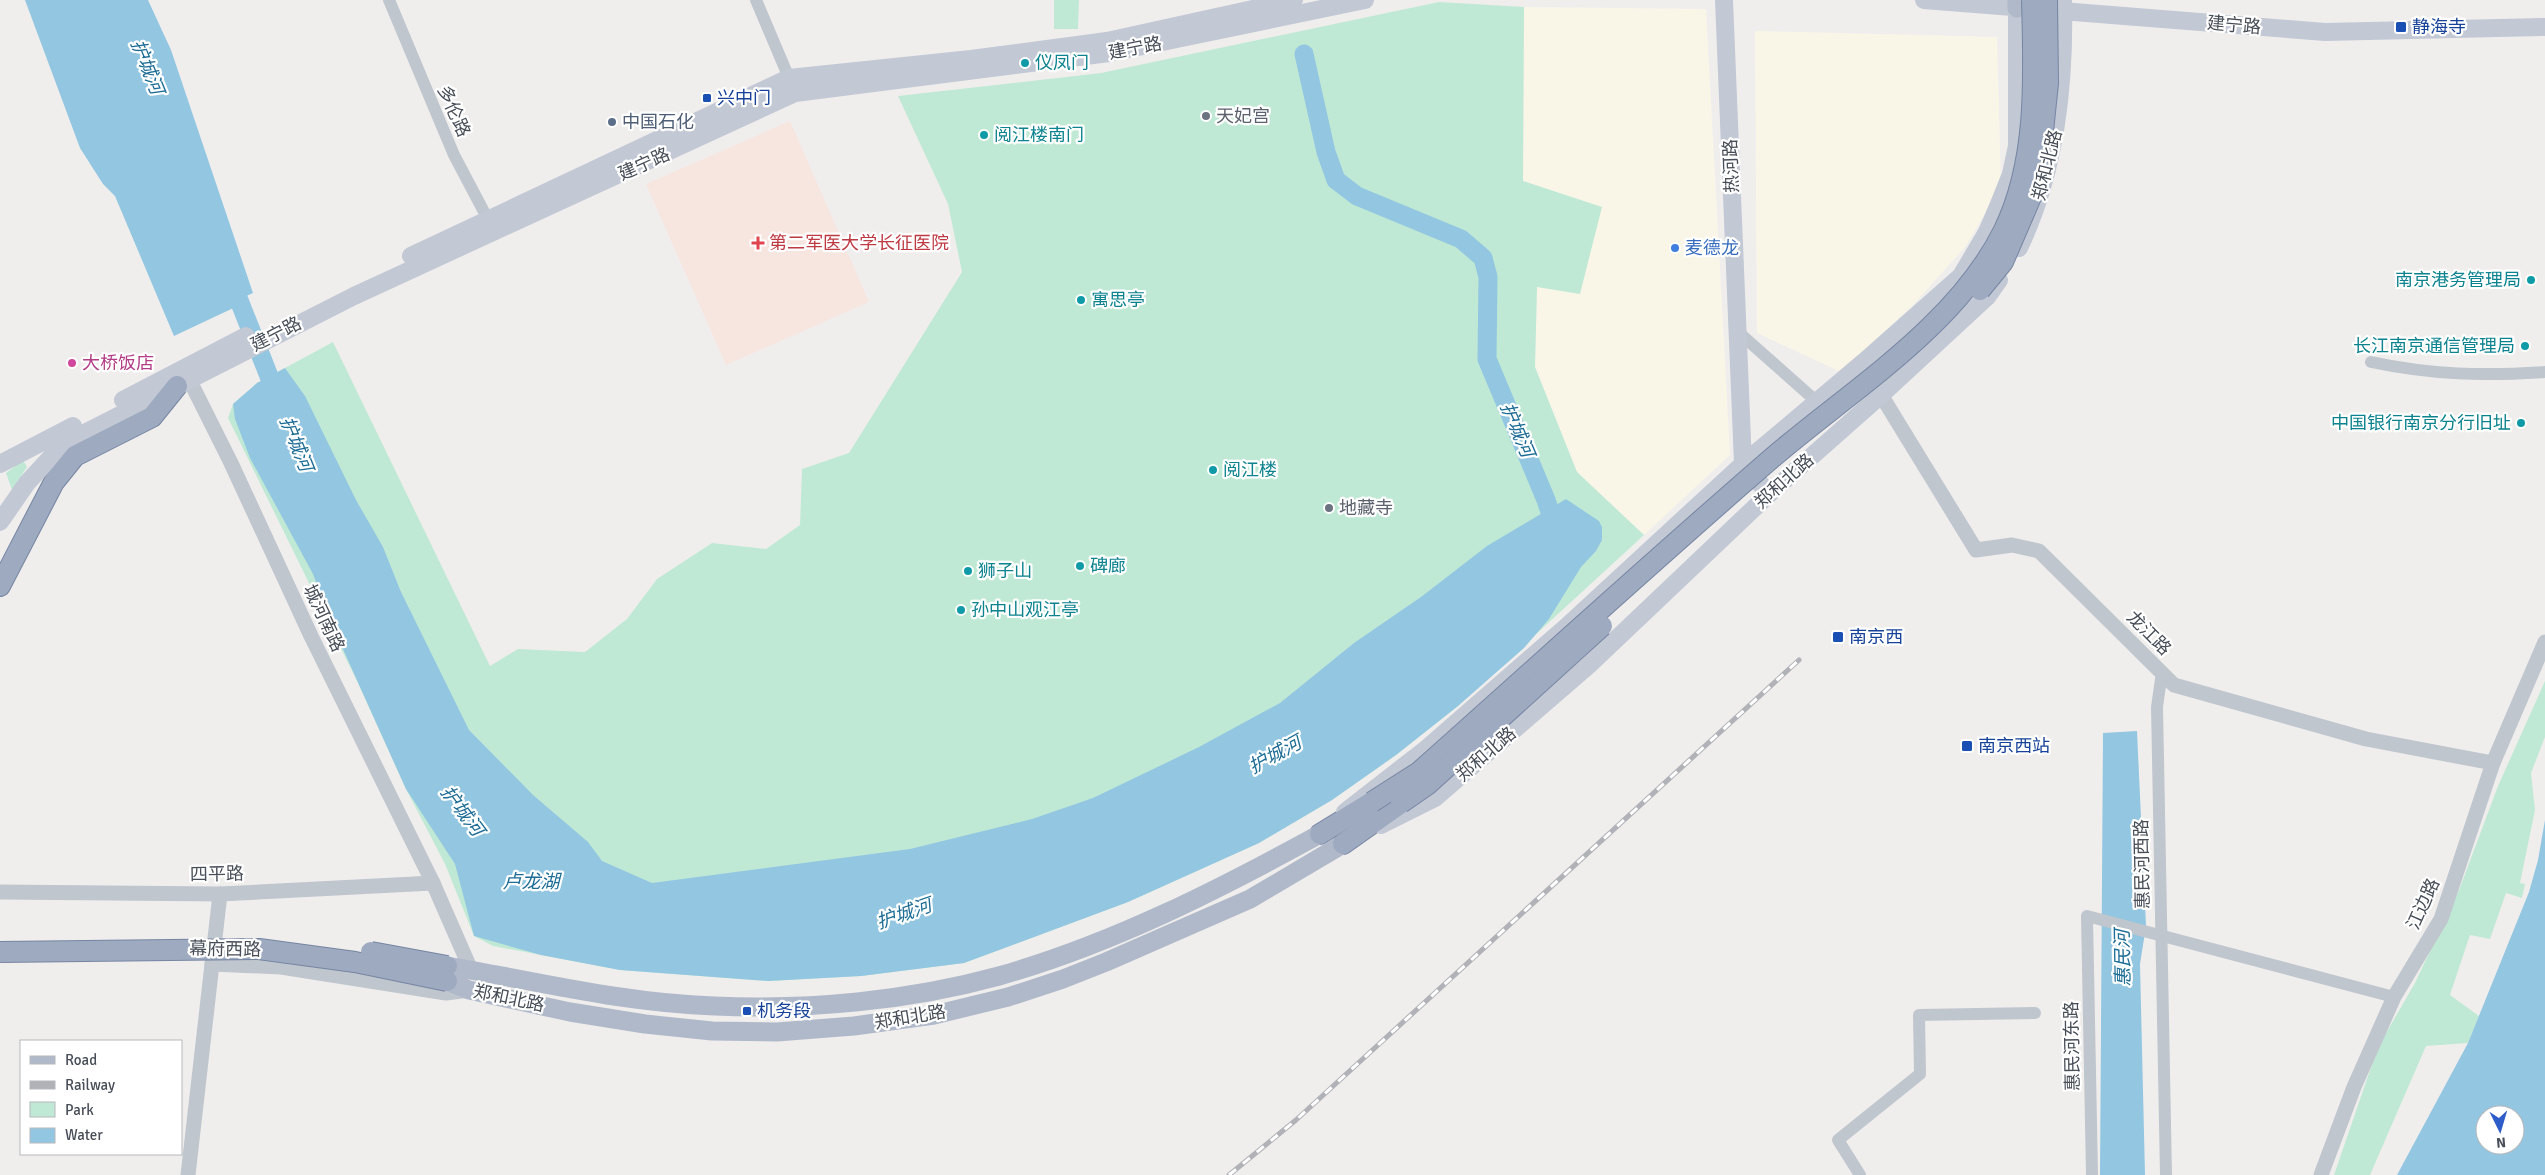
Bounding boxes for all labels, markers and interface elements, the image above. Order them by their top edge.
street label: 建宁路 [2206,12,2262,38]
place label: 静海寺 [2412,16,2466,38]
marker: 静海寺 [2394,20,2408,34]
street label: 建宁路 [1106,32,1164,64]
water label: 护城河 [125,36,170,102]
place label: 仪凤门 [1035,52,1089,74]
marker: 仪凤门 [1019,57,1031,69]
street label: 多伦路 [433,82,475,140]
place label: 兴中门 [717,87,771,109]
marker: 兴中门 [701,92,713,104]
place label: 天妃宫 [1216,105,1270,127]
marker: 天妃宫 [1200,110,1212,122]
place label: 中国石化 [622,111,694,133]
marker: 中国石化 [606,116,618,128]
place label: 阅江楼南门 [994,124,1084,146]
street label: 郑和北路 [2028,127,2066,203]
marker: 阅江楼南门 [978,129,990,141]
street label: 热河路 [1719,139,1743,193]
street label: 建宁路 [615,143,673,185]
place label: 第二军医大学长征医院 [769,232,949,254]
marker: 第二军医大学长征医院 [751,236,765,250]
place label: 麦德龙 [1685,237,1739,259]
marker: 麦德龙 [1669,242,1681,254]
place label: 南京港务管理局 [2395,269,2521,291]
marker: 南京港务管理局 [2525,274,2537,286]
place label: 寓思亭 [1091,289,1145,311]
marker: 寓思亭 [1075,294,1087,306]
street label: 建宁路 [247,312,305,356]
place label: 长江南京通信管理局 [2353,335,2515,357]
marker: 长江南京通信管理局 [2519,340,2531,352]
place label: 大桥饭店 [82,352,154,374]
marker: 大桥饭店 [66,357,78,369]
water label: 护城河 [1495,399,1541,465]
place label: 中国银行南京分行旧址 [2331,412,2511,434]
water label: 护城河 [274,413,319,479]
marker: 中国银行南京分行旧址 [2515,417,2527,429]
street label: 郑和北路 [1750,449,1818,513]
place label: 阅江楼 [1223,459,1277,481]
marker: 阅江楼 [1207,464,1219,476]
place label: 地藏寺 [1339,497,1393,519]
marker: 地藏寺 [1323,502,1335,514]
place label: 碑廊 [1090,555,1126,577]
place label: 狮子山 [978,560,1032,582]
marker: 碑廊 [1074,560,1086,572]
marker: 狮子山 [962,565,974,577]
street label: 城河南路 [299,581,349,655]
place label: 孙中山观江亭 [971,599,1079,621]
marker: 孙中山观江亭 [955,604,967,616]
street label: 龙江路 [2122,606,2176,660]
place label: 南京西 [1849,626,1903,648]
marker: 南京西 [1831,630,1845,644]
street label: 郑和北路 [1452,722,1520,786]
water label: 护城河 [1244,729,1309,779]
place label: 南京西站 [1978,735,2050,757]
marker: 南京西站 [1960,739,1974,753]
water label: 护城河 [435,781,491,844]
street label: 惠民河西路 [2130,819,2154,909]
street label: 四平路 [190,863,244,885]
water label: 卢龙湖 [502,870,562,894]
street label: 江边路 [2402,875,2444,933]
water label: 护城河 [873,892,939,935]
water label: 惠民河 [2110,925,2135,987]
street label: 幕府西路 [189,937,261,961]
street label: 郑和北路 [471,980,547,1016]
place label: 机务段 [757,1000,811,1022]
street label: 郑和北路 [873,1001,947,1033]
street label: 惠民河东路 [2060,1001,2084,1091]
marker: 机务段 [741,1005,753,1017]
legend [20,1040,182,1155]
text: Road [65,1051,97,1069]
text: Railway [65,1076,115,1094]
text: Park [65,1101,94,1119]
north arrow [2475,1105,2525,1155]
text: Water [65,1126,103,1144]
text: N [2495,1134,2507,1151]

